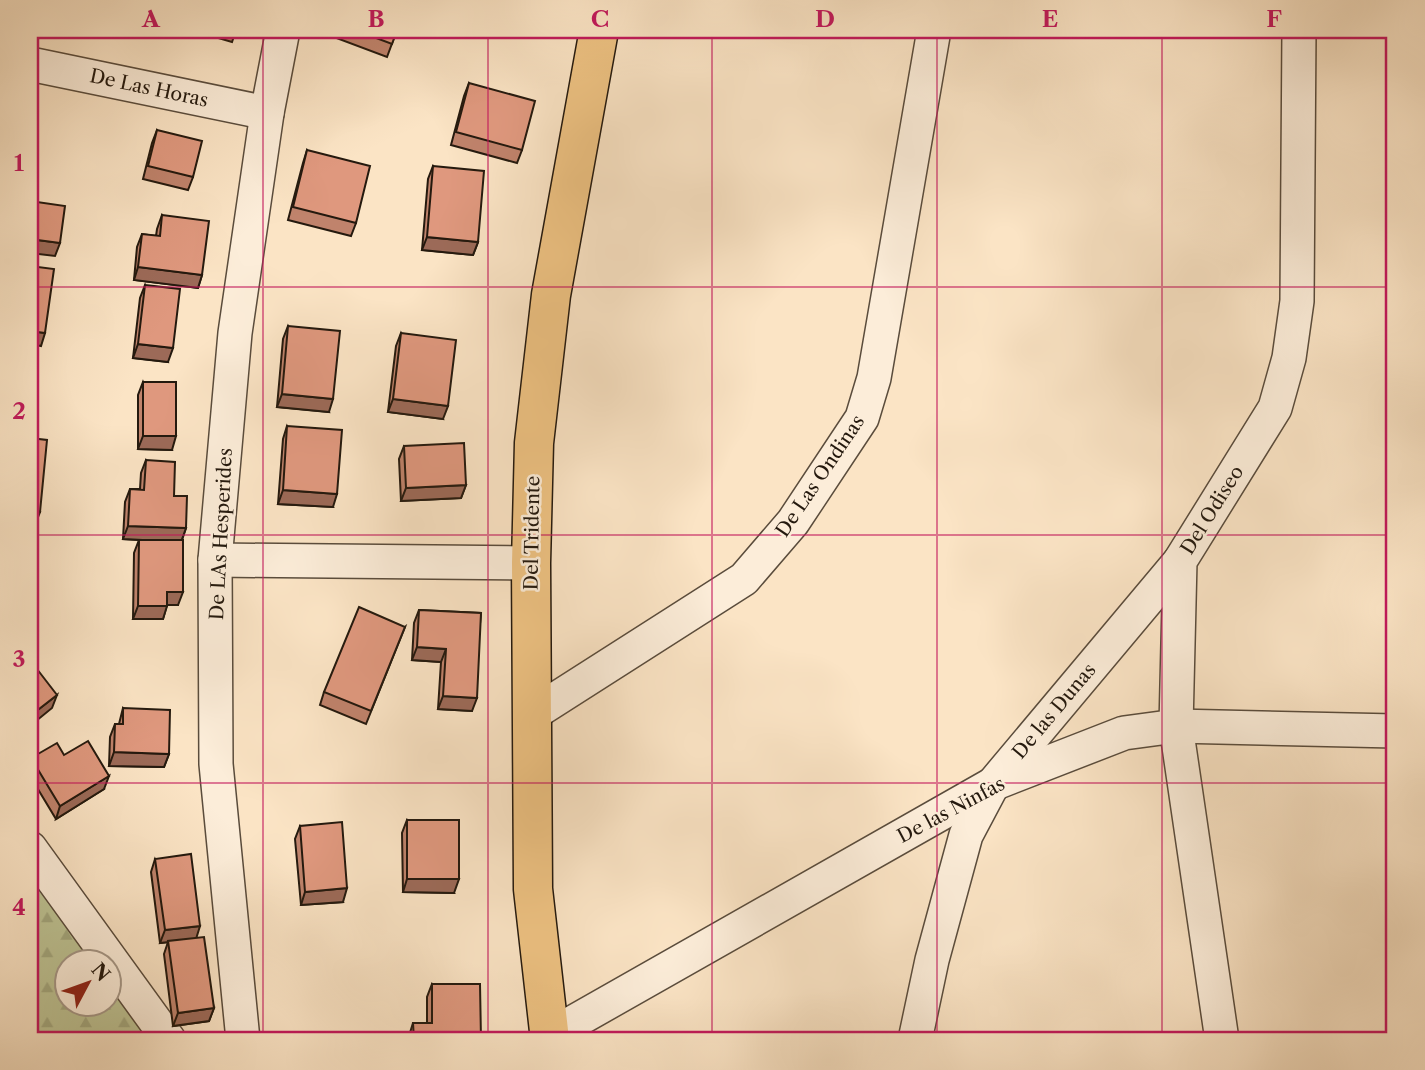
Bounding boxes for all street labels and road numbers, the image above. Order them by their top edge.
street label: De Las Horas [88,64,210,112]
street label: De Las Ondinas [771,411,869,541]
street label: De LAs Hesperides [205,447,237,621]
street label: Del Odiseo [1176,461,1248,559]
street label: Del Tridente [520,476,544,590]
street label: De las Dunas [1007,659,1101,763]
street label: De las Ninfas [893,772,1009,848]

